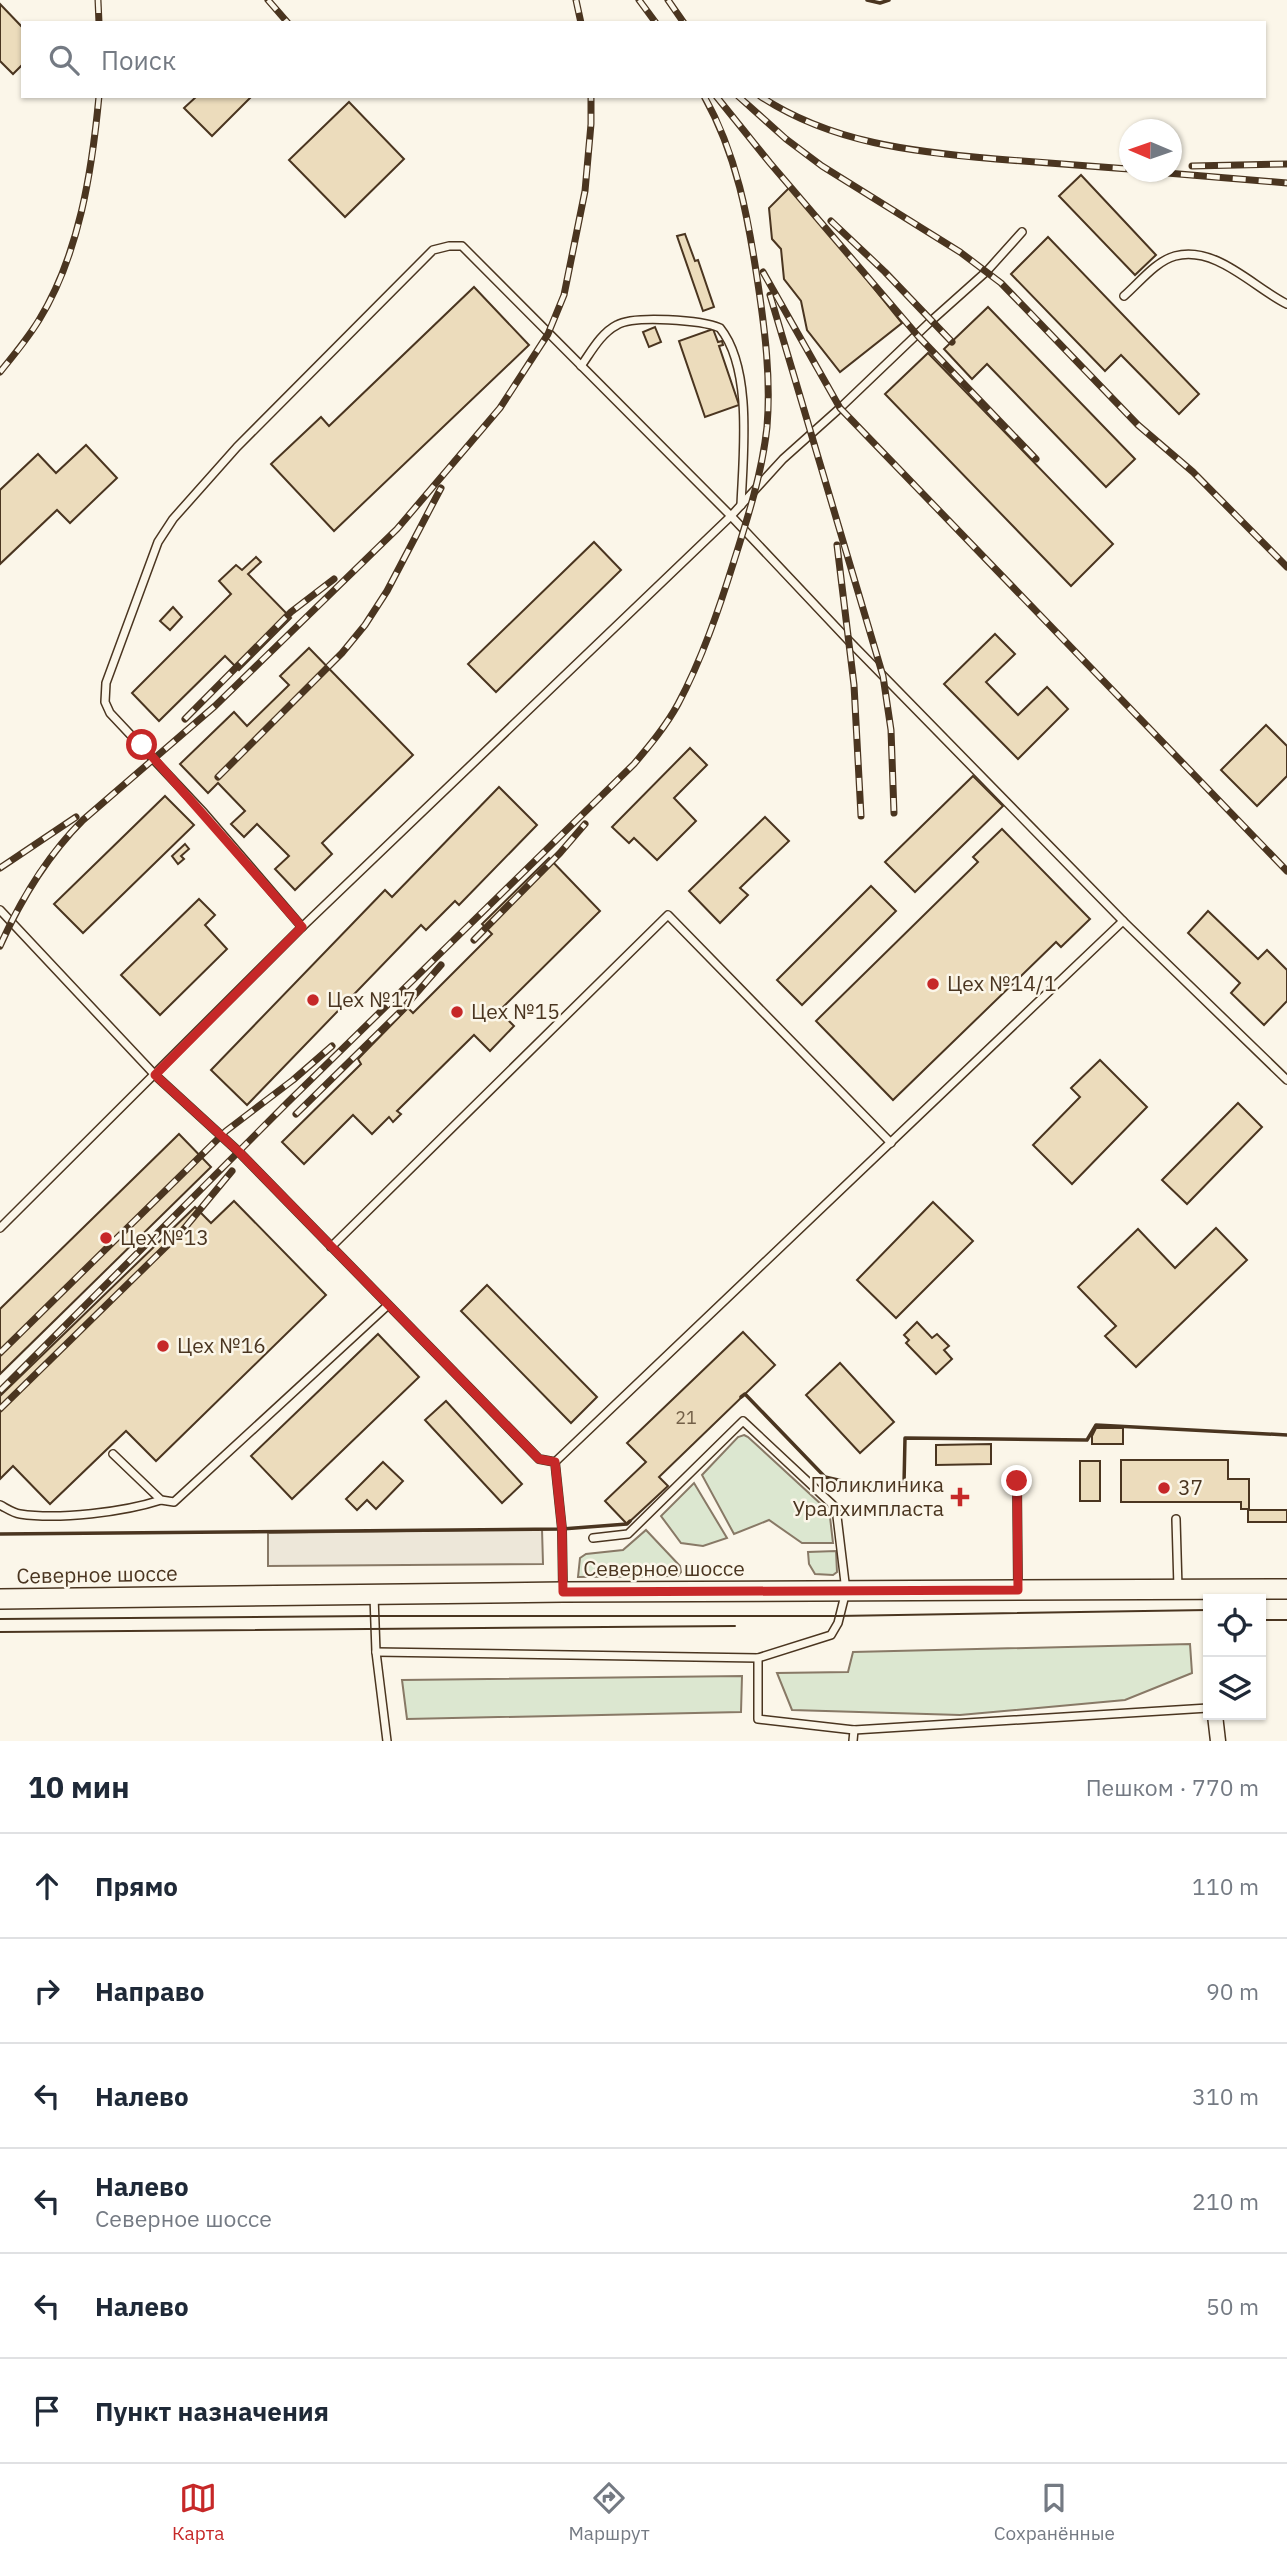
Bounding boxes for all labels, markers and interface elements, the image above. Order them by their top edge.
search box [21,21,1266,98]
icon: search [45,41,83,79]
text: Поиск [101,43,176,77]
north arrow [1119,119,1182,182]
route start [126,729,157,760]
place label: Цех №14/1 [947,969,1057,997]
marker: Цех №14/1 [925,976,941,992]
place label: Цех №17 [327,985,416,1013]
marker: Цех №17 [305,992,321,1008]
place label: Цех №15 [471,997,560,1025]
marker: Цех №15 [449,1004,465,1020]
place label: Цех №13 [120,1223,209,1251]
marker: Цех №13 [98,1230,114,1246]
place label: Цех №16 [177,1331,266,1359]
marker: Цех №16 [155,1338,171,1354]
house number: 21 [675,1406,697,1429]
route end [1001,1465,1032,1496]
place label: Поликлиника Уралхимпласта [793,1470,944,1522]
place label: 37 [1178,1473,1203,1501]
marker: 37 [1156,1480,1172,1496]
marker: Поликлиника Уралхимпласта [950,1487,970,1507]
street label: Северное шоссе [583,1554,745,1582]
street label: Северное шоссе [16,1559,178,1589]
map controls [1203,1594,1266,1720]
button: locate [1203,1594,1266,1657]
button: layers [1203,1657,1266,1720]
text: 10 мин [28,1767,130,1806]
text: Пешком · 770 m [1086,1772,1259,1802]
icon: ahead [28,1867,66,1905]
text: Прямо [95,1869,178,1903]
text: 110 m [1192,1871,1259,1901]
icon: right [28,1972,66,2010]
text: Направо [95,1974,204,2008]
text: 90 m [1206,1976,1259,2006]
icon: left [28,2077,66,2115]
text: Налево [95,2079,189,2113]
text: 310 m [1192,2081,1259,2111]
text: Налево [95,2169,189,2203]
icon: left [28,2182,66,2220]
text: 210 m [1192,2186,1259,2216]
text: Северное шоссе [95,2203,272,2233]
icon: left [28,2287,66,2325]
text: Налево [95,2289,189,2323]
text: 50 m [1206,2291,1259,2321]
icon: arrive [28,2392,66,2430]
text: Пункт назначения [95,2394,329,2428]
tab: Карта [172,2479,224,2545]
tab: Маршрут [568,2479,650,2545]
tab: Сохранённые [994,2479,1115,2545]

